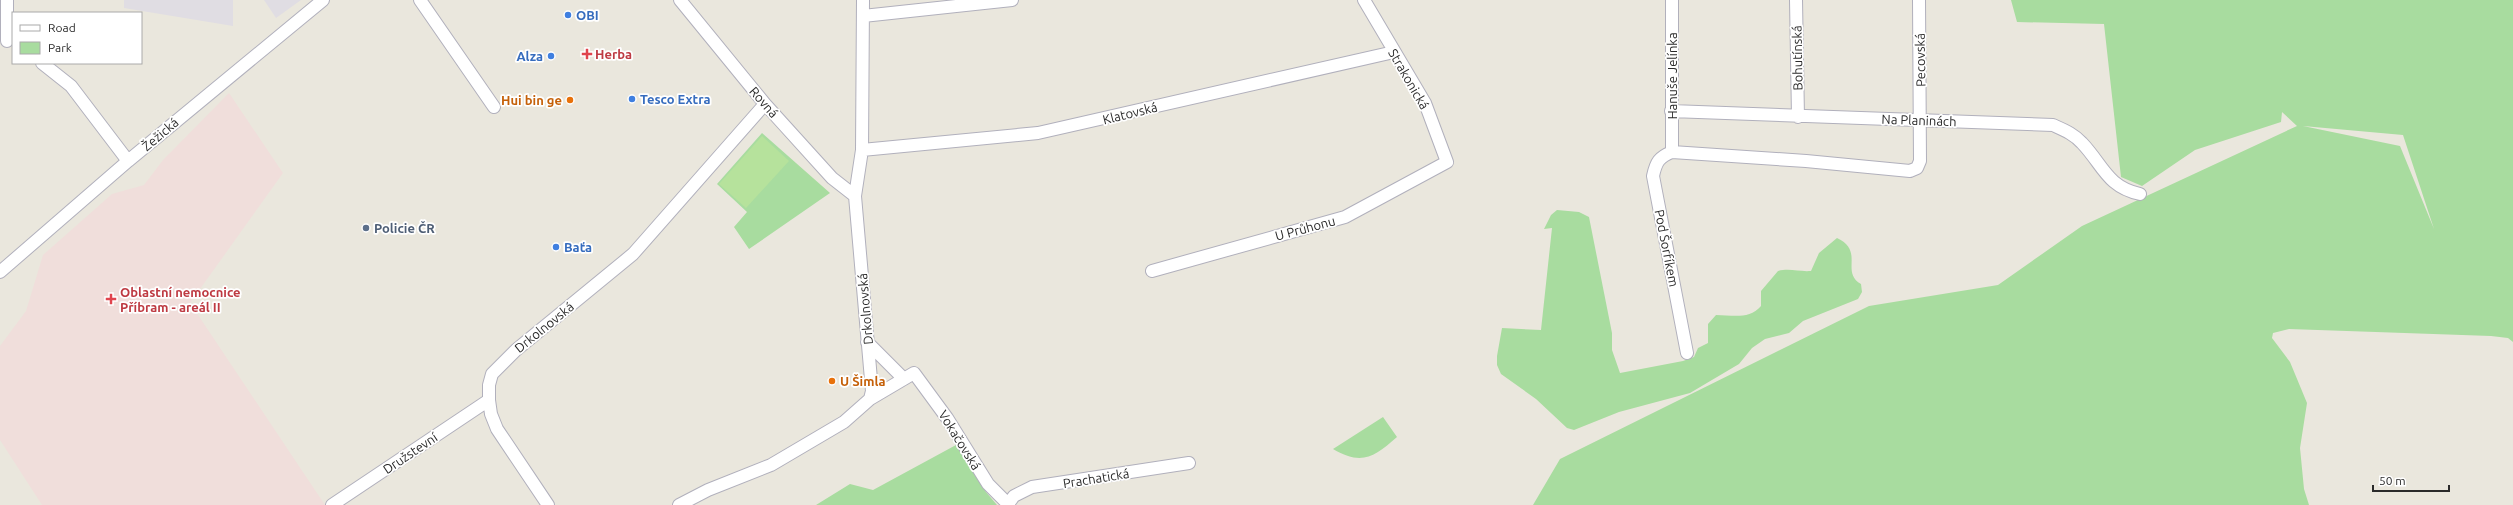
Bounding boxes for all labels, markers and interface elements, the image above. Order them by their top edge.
place label: OBI [576,8,599,22]
marker: OBI [563,10,573,20]
legend [12,12,142,64]
text: Road [48,21,76,34]
street label: Bohutínská [1789,25,1805,91]
street label: Hanuše Jelínka [1665,32,1679,120]
street label: Pecovská [1913,33,1927,87]
text: Park [48,41,72,54]
street label: Strakonická [1386,46,1432,112]
place label: Herba [595,47,632,61]
place label: Alza [516,49,543,63]
marker: Herba [582,49,592,59]
marker: Alza [546,51,556,61]
street label: Rovná [747,84,781,120]
place label: Tesco Extra [640,92,711,106]
place label: Hui bin ge [501,93,562,107]
marker: Tesco Extra [627,94,637,104]
marker: Hui bin ge [565,95,575,105]
street label: Klatovská [1101,99,1159,127]
street label: Na Planinách [1881,112,1957,128]
street label: Žežická [138,114,181,153]
street label: Pod Šorfíkem [1653,208,1681,288]
street label: U Průhonu [1273,213,1337,243]
place label: Policie ČR [374,220,435,235]
marker: Policie ČR [361,223,371,233]
place label: Baťa [564,240,592,254]
marker: Baťa [551,242,561,252]
street label: Drkolnovská [855,273,875,345]
place label: Oblastní nemocnice Příbram - areál II [120,285,241,314]
marker: Oblastní nemocnice Příbram - areál II [105,293,117,305]
street label: Drkolnovská [512,299,576,355]
place label: U Šimla [840,373,886,388]
marker: U Šimla [827,376,837,386]
street label: Vokačovská [936,408,984,472]
street label: Družstevní [380,429,440,476]
street label: Prachatická [1062,466,1130,490]
scale bar [2373,467,2449,493]
text: 50 m [2379,474,2406,487]

